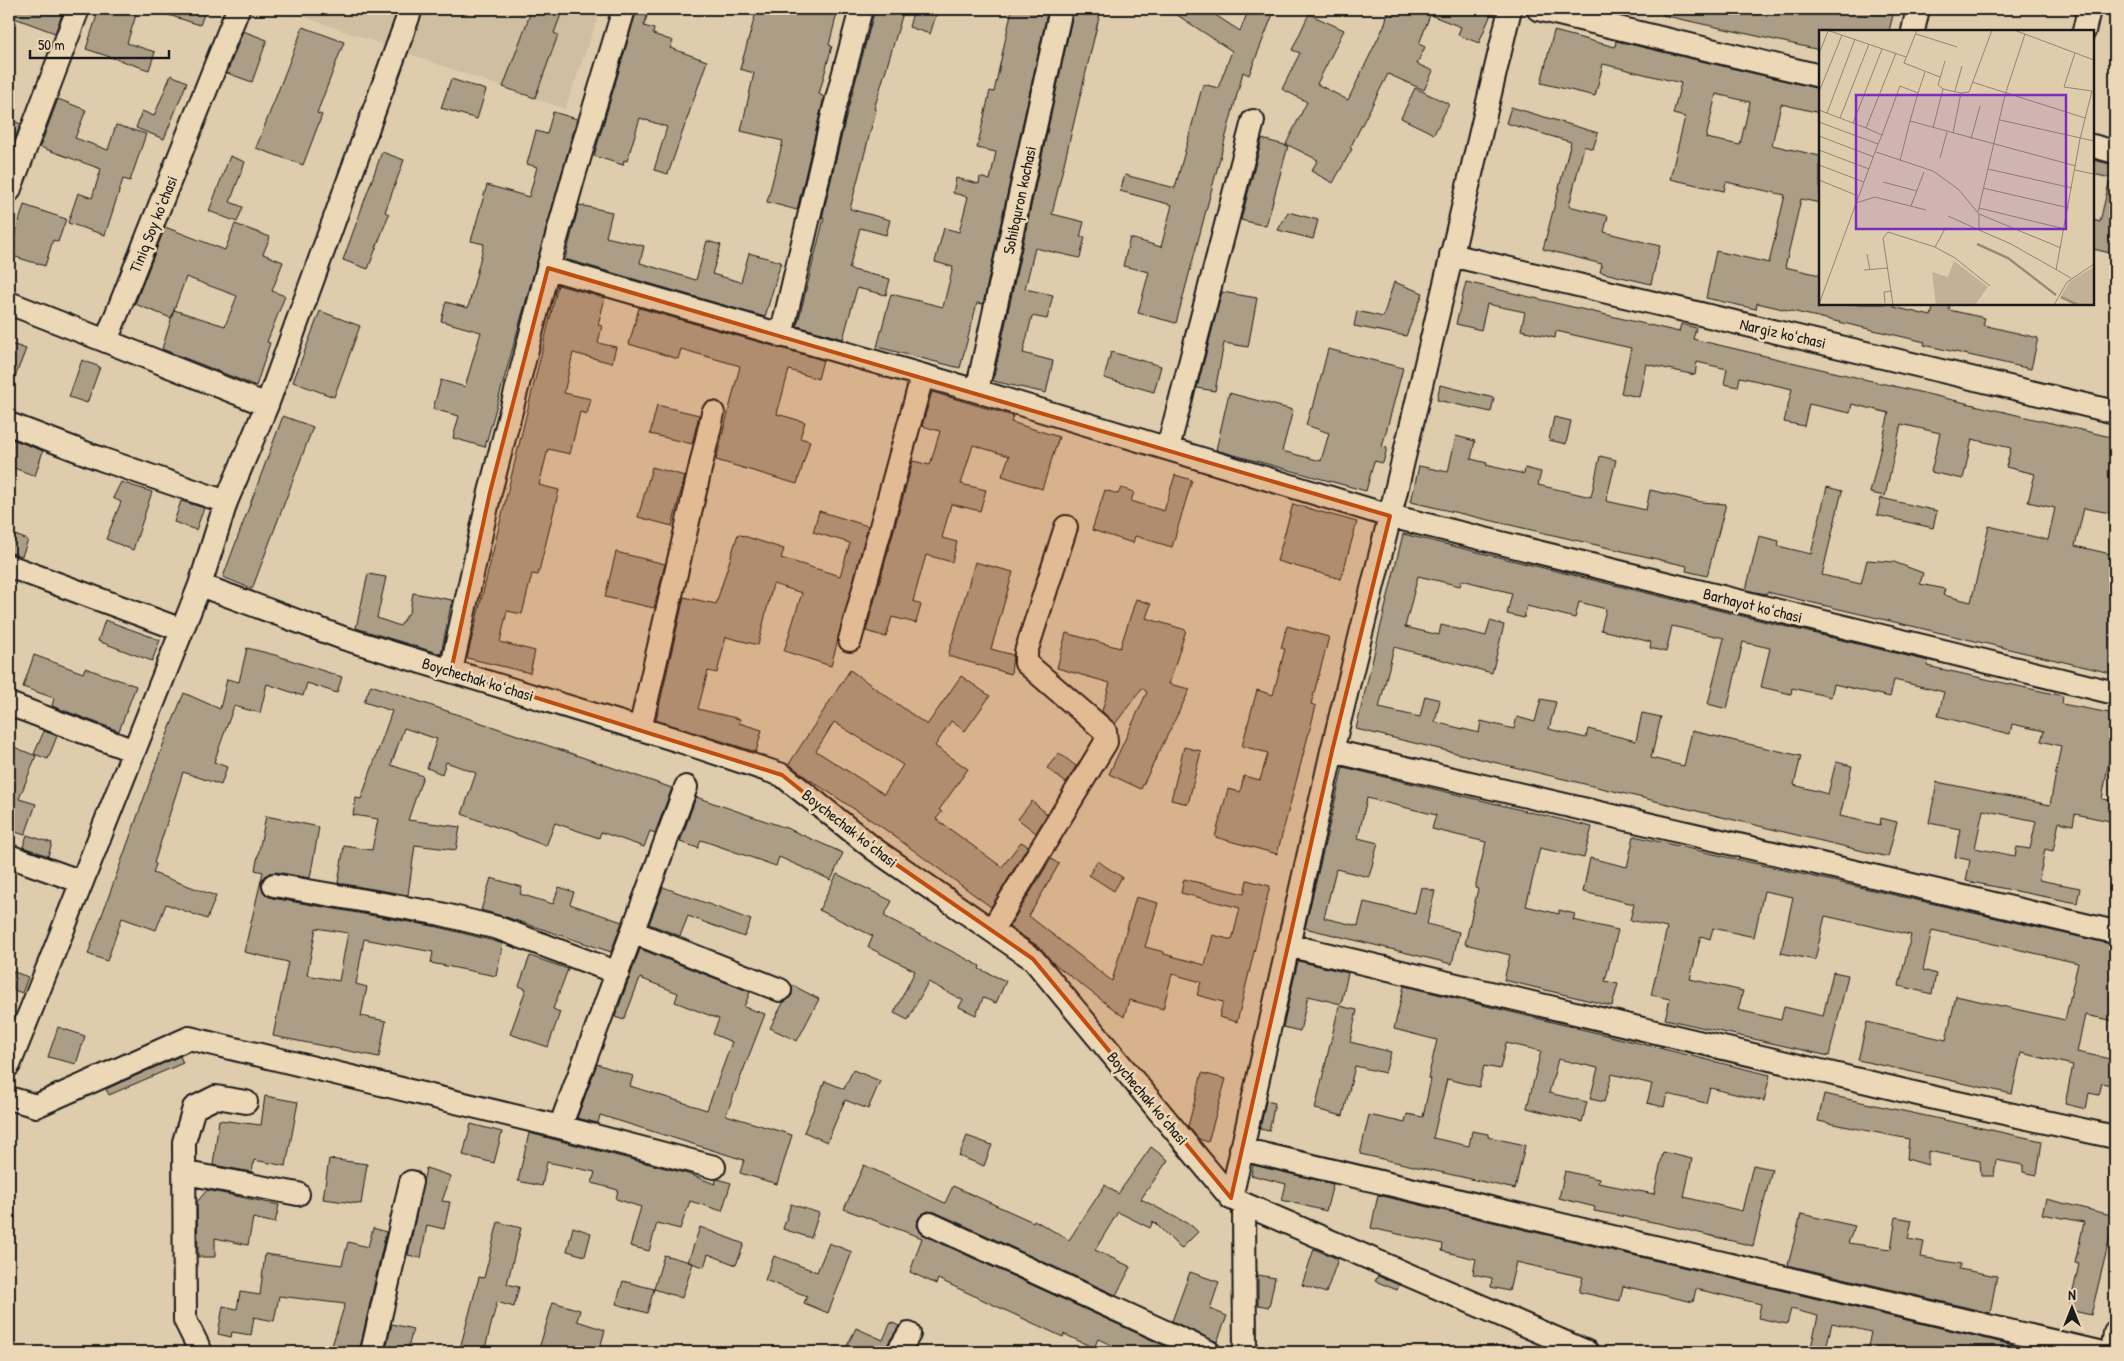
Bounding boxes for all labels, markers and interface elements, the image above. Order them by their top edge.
scale bar [30,28,169,60]
inset map [1819,30,2094,305]
text: 50 m [38,34,65,55]
street label: Sohibquron kochasi [997,144,1041,256]
street label: Tiniq Soy koʻchasi [124,172,182,276]
street label: Nargiz koʻchasi [1738,312,1828,354]
street label: Barhayot koʻchasi [1701,582,1805,628]
street label: Boychechak koʻchasi [419,652,537,706]
street label: Boychechak koʻchasi [798,784,902,872]
street label: Boychechak koʻchasi [1102,1047,1194,1149]
north arrow [2046,1284,2096,1334]
text: N [2068,1285,2076,1304]

